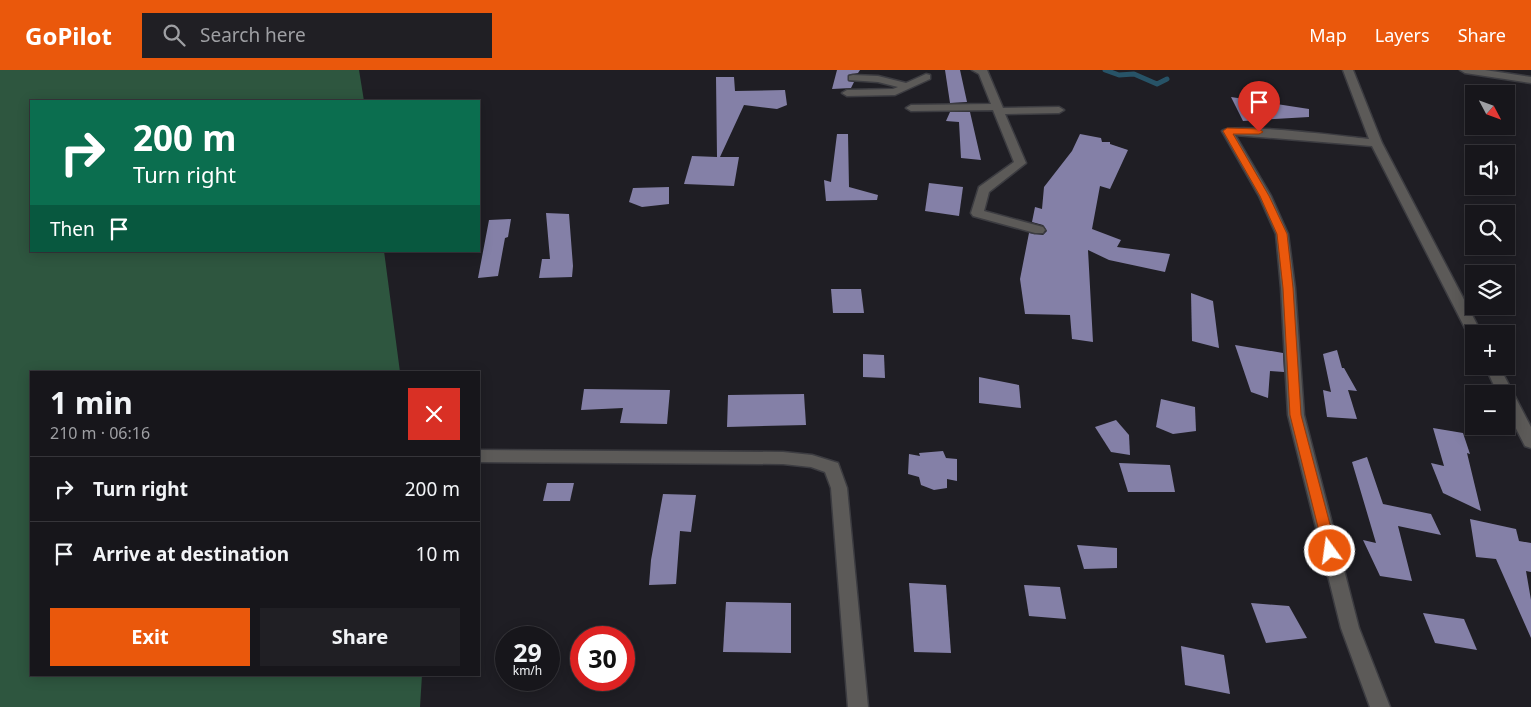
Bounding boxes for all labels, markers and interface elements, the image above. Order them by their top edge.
search box [142,13,492,58]
text: GoPilot [25,19,112,52]
icon: search [160,21,188,49]
text: Search here [200,22,306,48]
text: Map [1309,23,1347,47]
text: Layers [1375,23,1430,47]
text: Share [1458,23,1506,47]
pin [1238,81,1280,132]
north arrow [1465,85,1515,135]
map controls [1465,85,1515,435]
icon: arrive [1245,88,1273,116]
text: 200 m [133,114,236,161]
icon: right [50,120,115,185]
button: sound [1465,145,1515,195]
text: Turn right [133,159,236,189]
button: search [1465,205,1515,255]
icon: arrive [105,215,133,243]
text: Then [50,216,95,242]
button: layers [1465,265,1515,315]
button: + [1465,325,1515,375]
text: 1 min [50,382,133,423]
button: − [1465,385,1515,435]
button: close [408,388,460,440]
text: 210 m · 06:16 [50,422,150,444]
icon: right [50,475,78,503]
text: Turn right [93,476,188,502]
text: 200 m [405,476,460,502]
position arrow [1303,524,1355,576]
icon: arrive [50,540,78,568]
text: Arrive at destination [93,541,289,567]
text: 10 m [416,541,460,567]
button: Exit [50,608,250,666]
button: Share [260,608,460,666]
speed limit sign: 30 [570,626,635,691]
text: 29 [513,635,542,669]
text: km/h [513,662,542,679]

